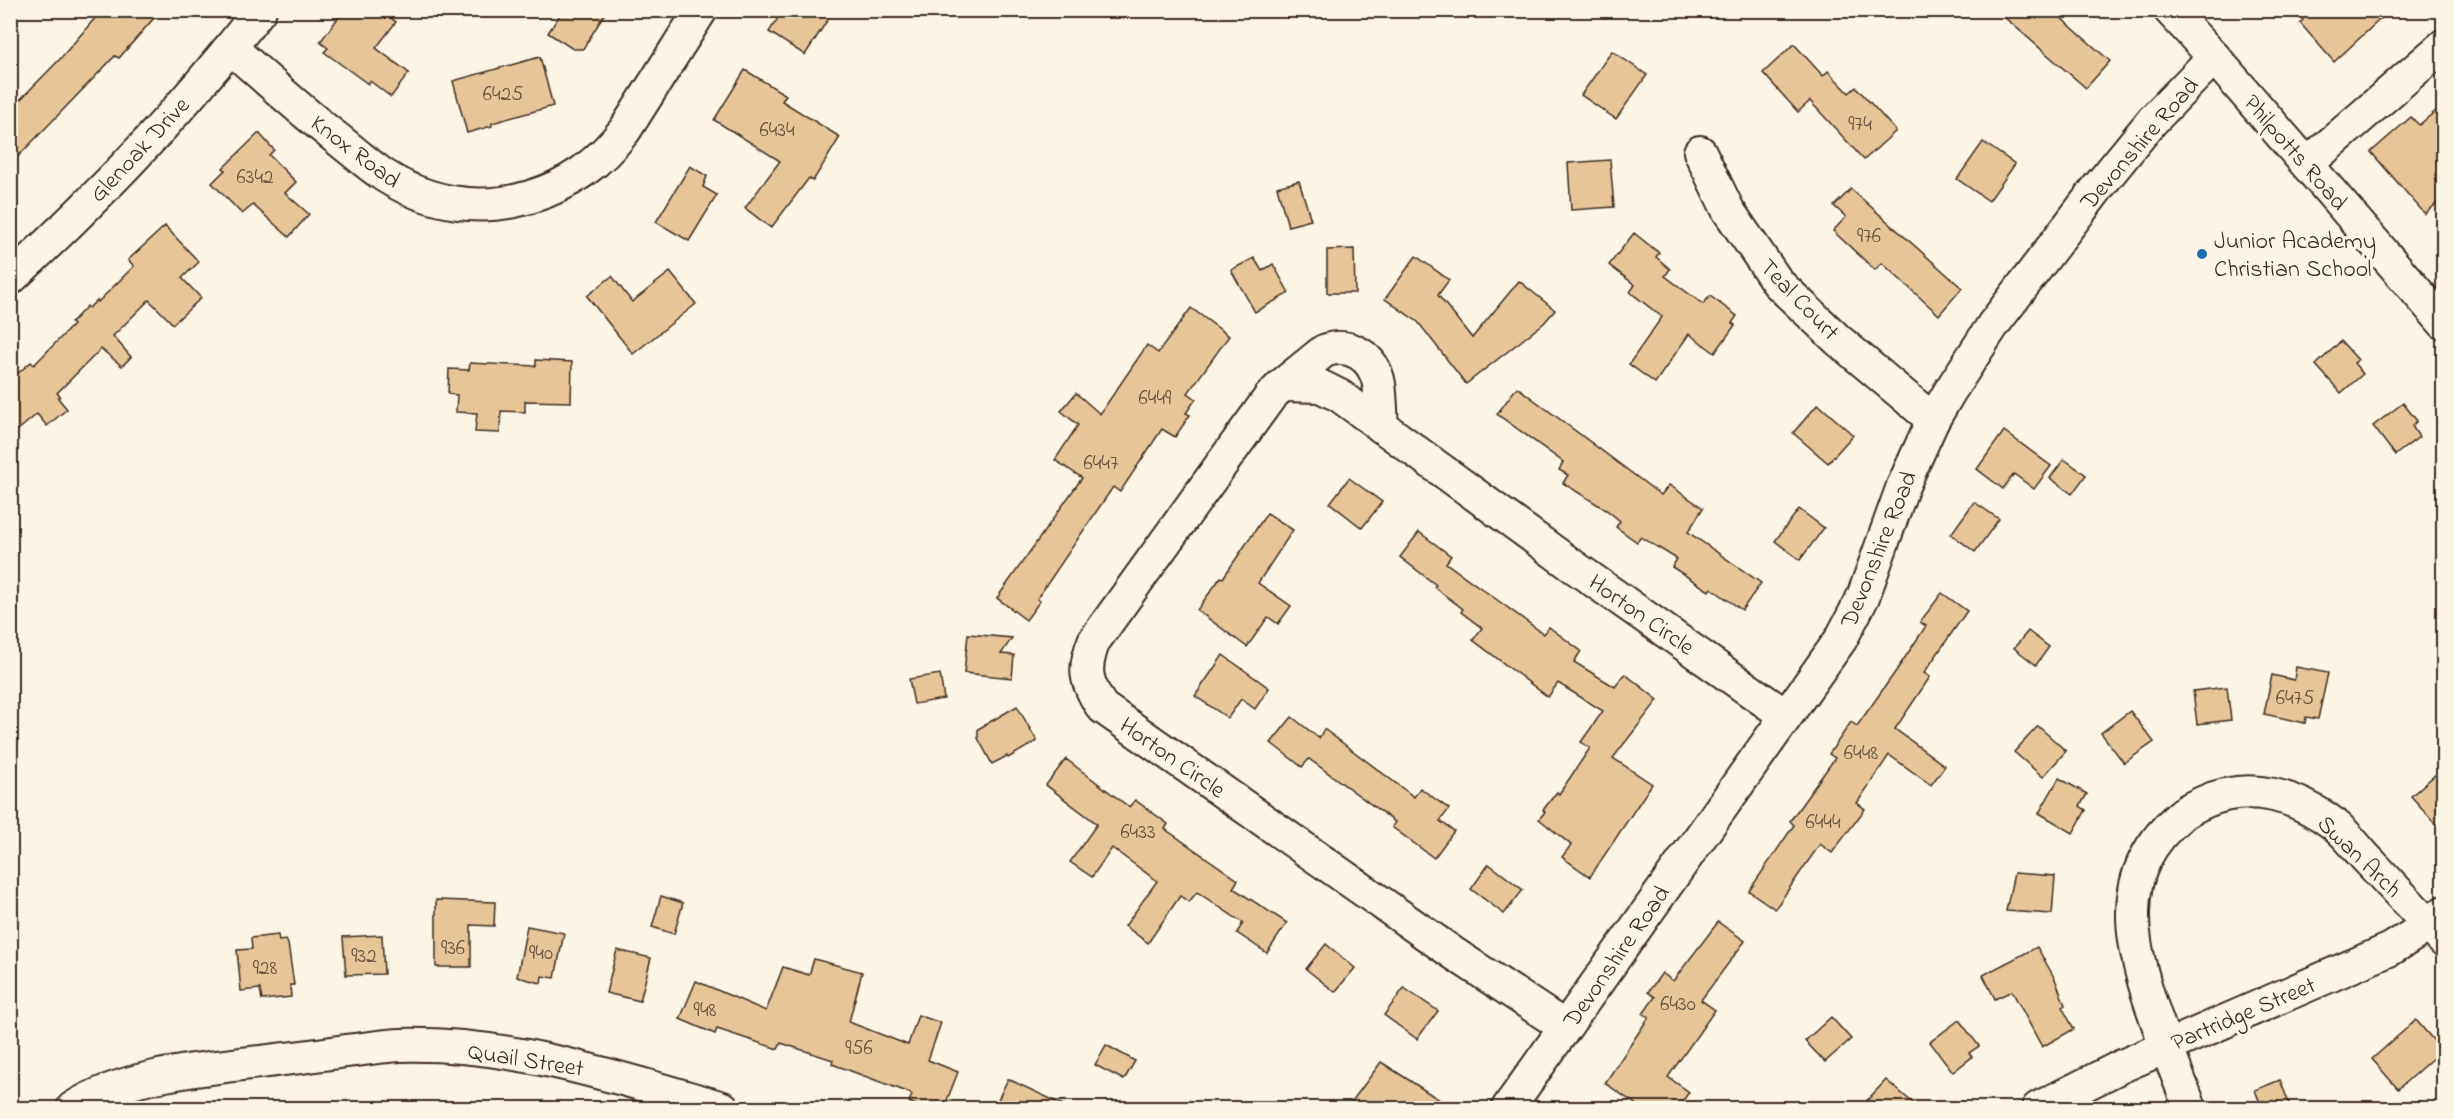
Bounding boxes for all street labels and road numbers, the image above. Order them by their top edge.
street label: Devonshire Road [2072,70,2209,220]
street label: Philpotts Road [2234,88,2355,220]
street label: Glenoak Drive [82,90,199,212]
street label: Knox Road [302,107,407,199]
street label: Teal Court [1750,252,1846,350]
street label: Devonshire Road [1833,466,1928,635]
street label: Horton Circle [1580,567,1701,666]
street label: Horton Circle [1111,710,1232,809]
street label: Swan Arch [2308,808,2409,907]
street label: Devonshire Road [1555,879,1680,1036]
street label: Partridge Street [2166,969,2322,1062]
street label: Quail Street [465,1035,586,1088]

